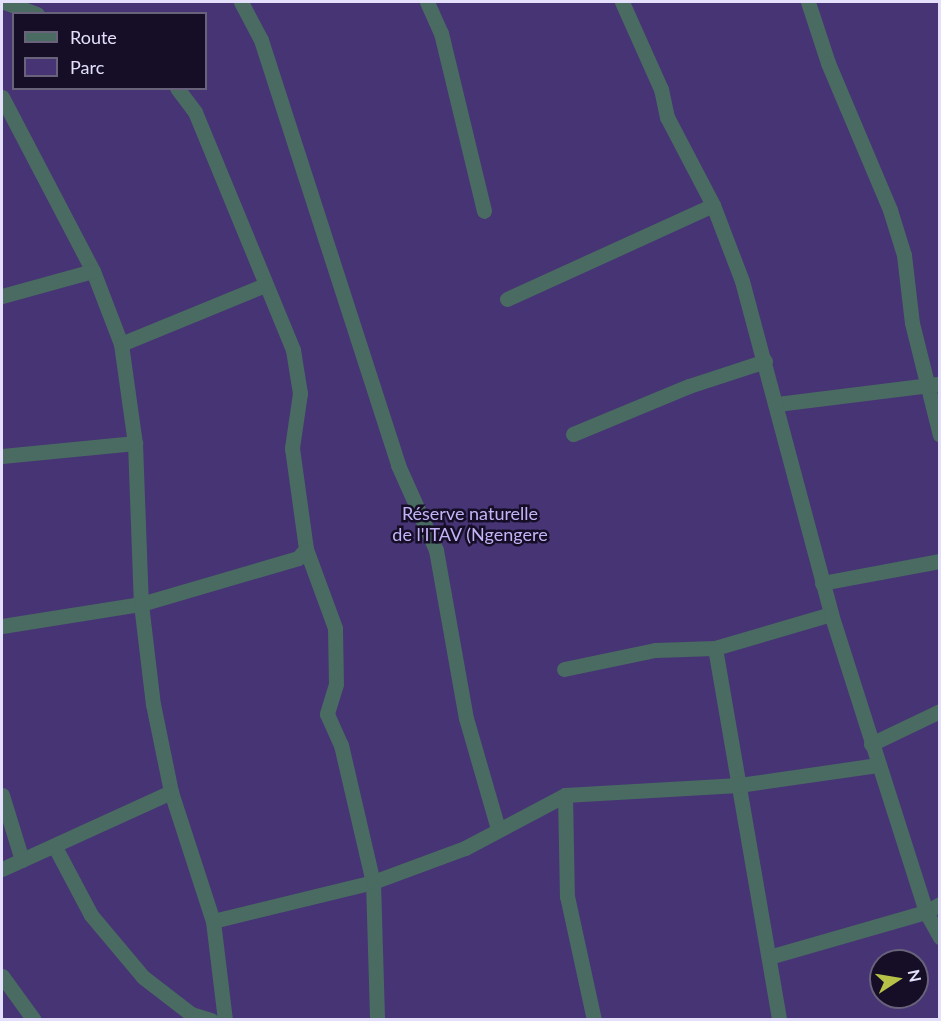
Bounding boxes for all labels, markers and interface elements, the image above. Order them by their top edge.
legend [12,12,207,90]
text: Route [70,26,117,48]
text: Parc [70,56,104,78]
park label: Réserve naturelle de l'ITAV (Ngengere [392,503,548,546]
north arrow [869,949,929,1009]
text: N [905,968,926,984]

